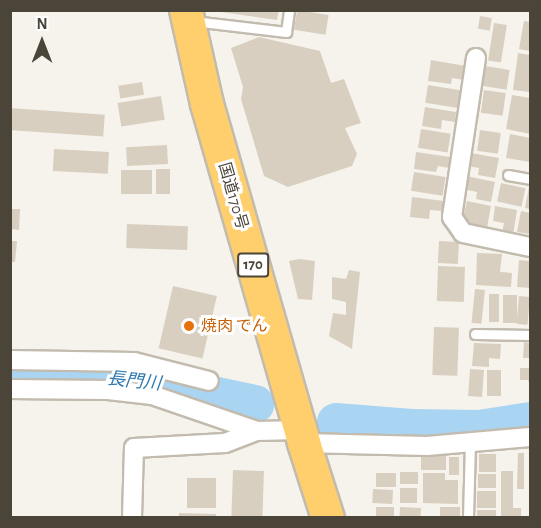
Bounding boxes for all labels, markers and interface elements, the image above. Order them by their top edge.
north arrow [12,12,72,72]
text: N [36,16,48,32]
street label: 国道170号 [214,160,252,232]
road number: 170 [236,253,270,277]
place label: 焼肉 でん [201,316,268,336]
marker: 焼肉 でん [182,319,196,333]
water label: 長門川 [106,368,162,396]

